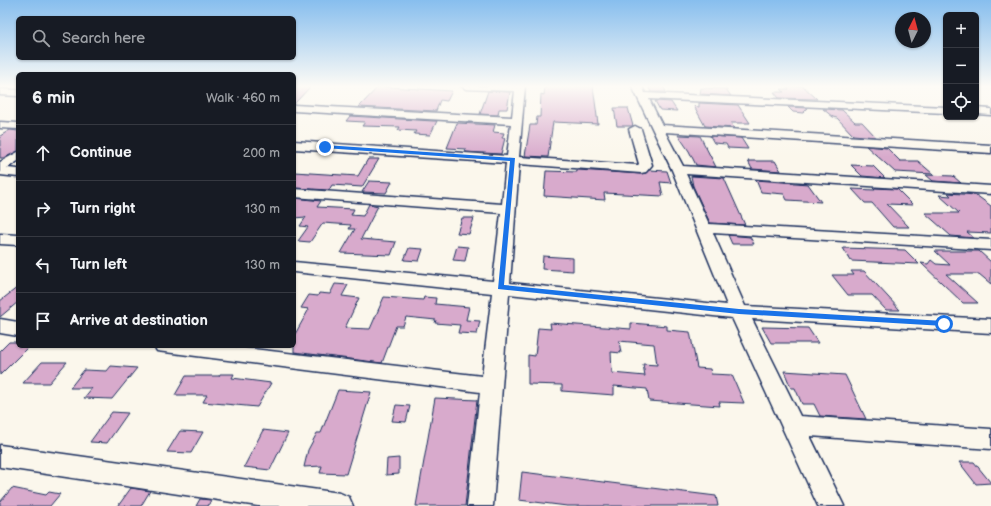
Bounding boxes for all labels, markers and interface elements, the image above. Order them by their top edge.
north arrow [895,12,931,48]
map controls [943,12,979,120]
button: + [943,12,979,48]
search box [16,16,296,60]
icon: search [30,27,52,49]
text: Search here [62,29,145,48]
button: − [943,48,979,84]
button: locate [943,84,979,120]
text: 6 min [32,88,75,108]
text: Walk · 460 m [206,90,280,106]
route end [316,138,334,156]
icon: ahead [32,142,54,164]
text: Continue [70,143,132,162]
text: 200 m [243,145,280,161]
icon: right [32,198,54,220]
text: Turn right [70,199,135,218]
text: 130 m [245,201,280,217]
icon: left [32,254,54,276]
text: Turn left [70,255,127,274]
text: 130 m [245,257,280,273]
icon: arrive [32,310,54,332]
text: Arrive at destination [70,311,208,330]
route start [935,315,953,333]

